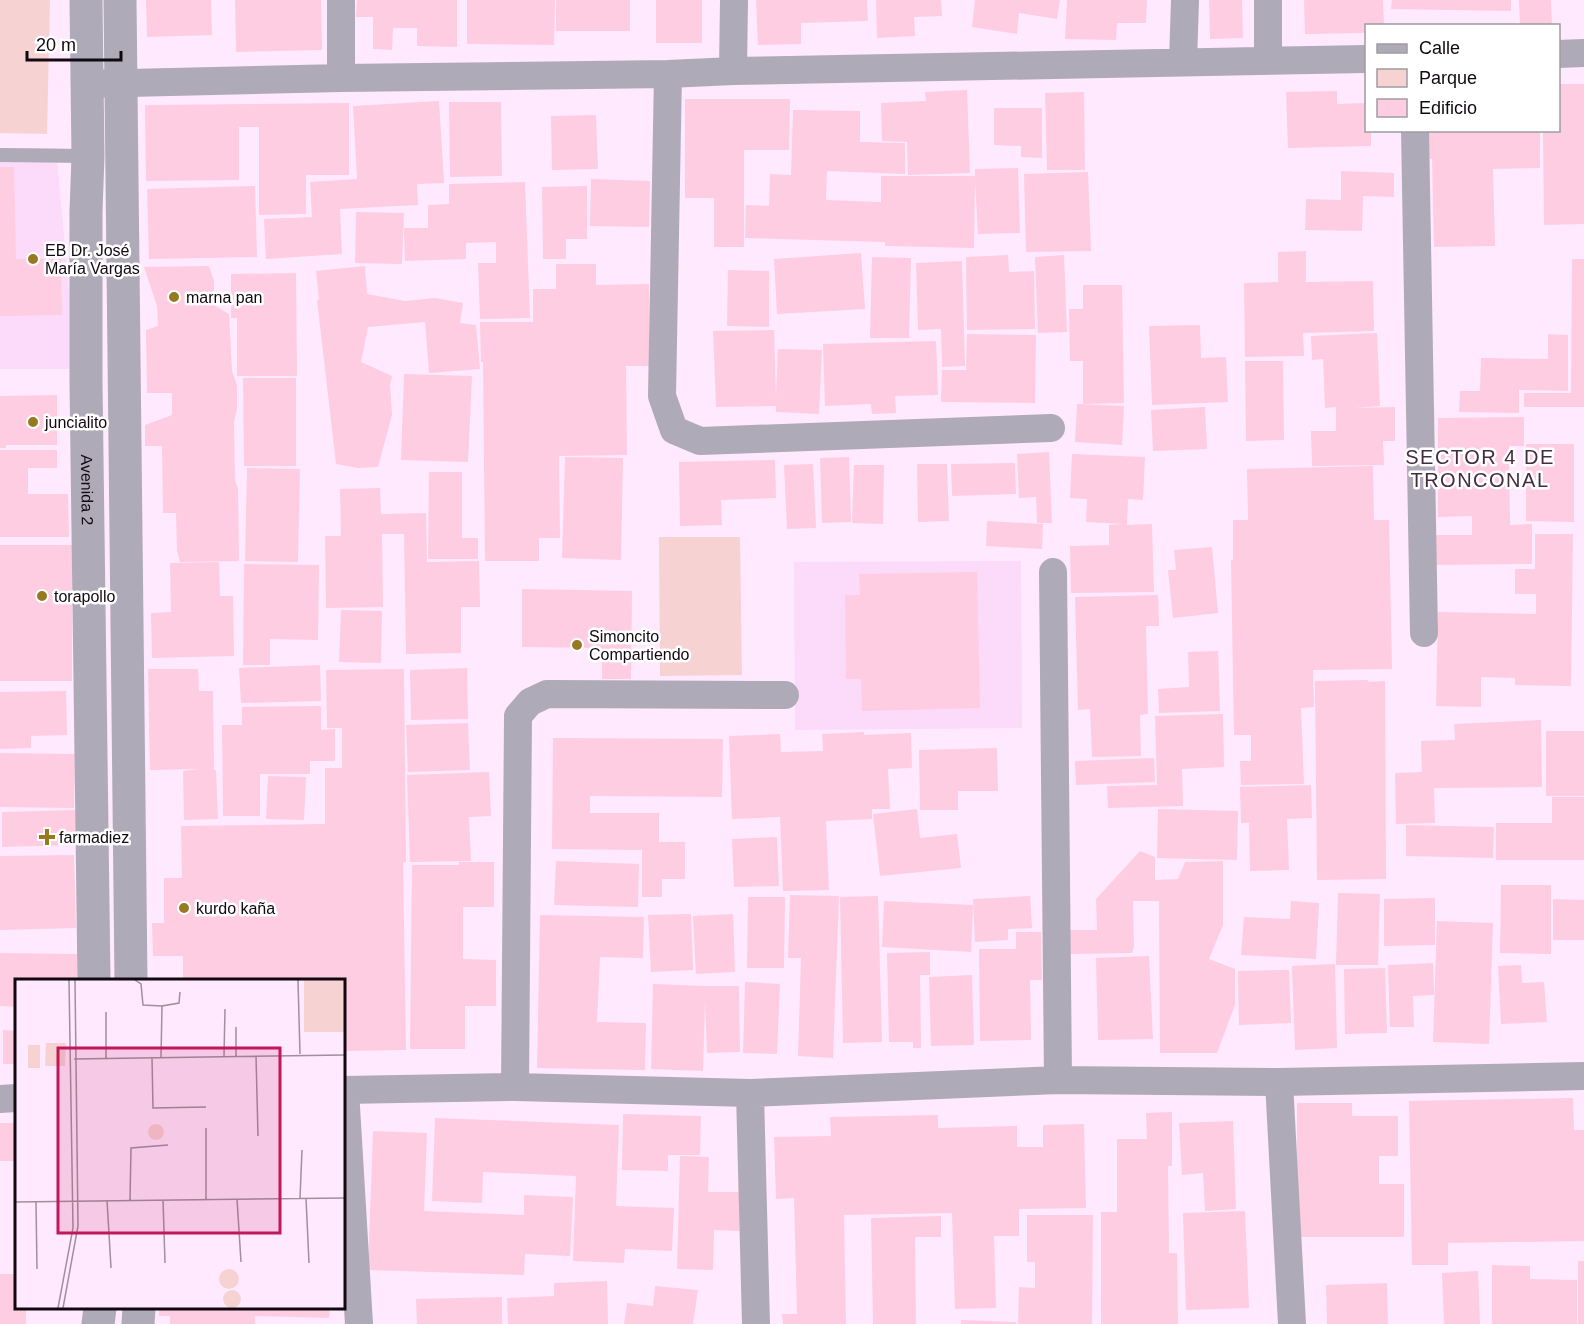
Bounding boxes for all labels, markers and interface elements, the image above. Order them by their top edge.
scale bar [27,24,122,62]
legend [1365,24,1560,132]
text: 20 m [36,35,76,55]
text: Calle [1419,38,1460,58]
text: Parque [1419,68,1477,88]
text: Edificio [1419,98,1477,118]
place label: EB Dr. José María Vargas [45,242,140,277]
marker: EB Dr. José María Vargas [26,252,40,266]
place label: marna pan [186,289,263,306]
marker: marna pan [167,290,181,304]
place label: juncialito [44,414,107,431]
marker: juncialito [26,415,40,429]
district label: SECTOR 4 DE TRONCONAL [1405,446,1555,491]
street label: Avenida 2 [78,454,96,526]
place label: torapollo [54,588,115,605]
marker: torapollo [35,589,49,603]
place label: Simoncito Compartiendo [589,628,690,663]
marker: Simoncito Compartiendo [570,638,584,652]
place label: farmadiez [59,829,129,846]
marker: farmadiez [40,830,54,844]
place label: kurdo kaña [196,900,275,917]
marker: kurdo kaña [177,901,191,915]
inset map [15,979,345,1309]

